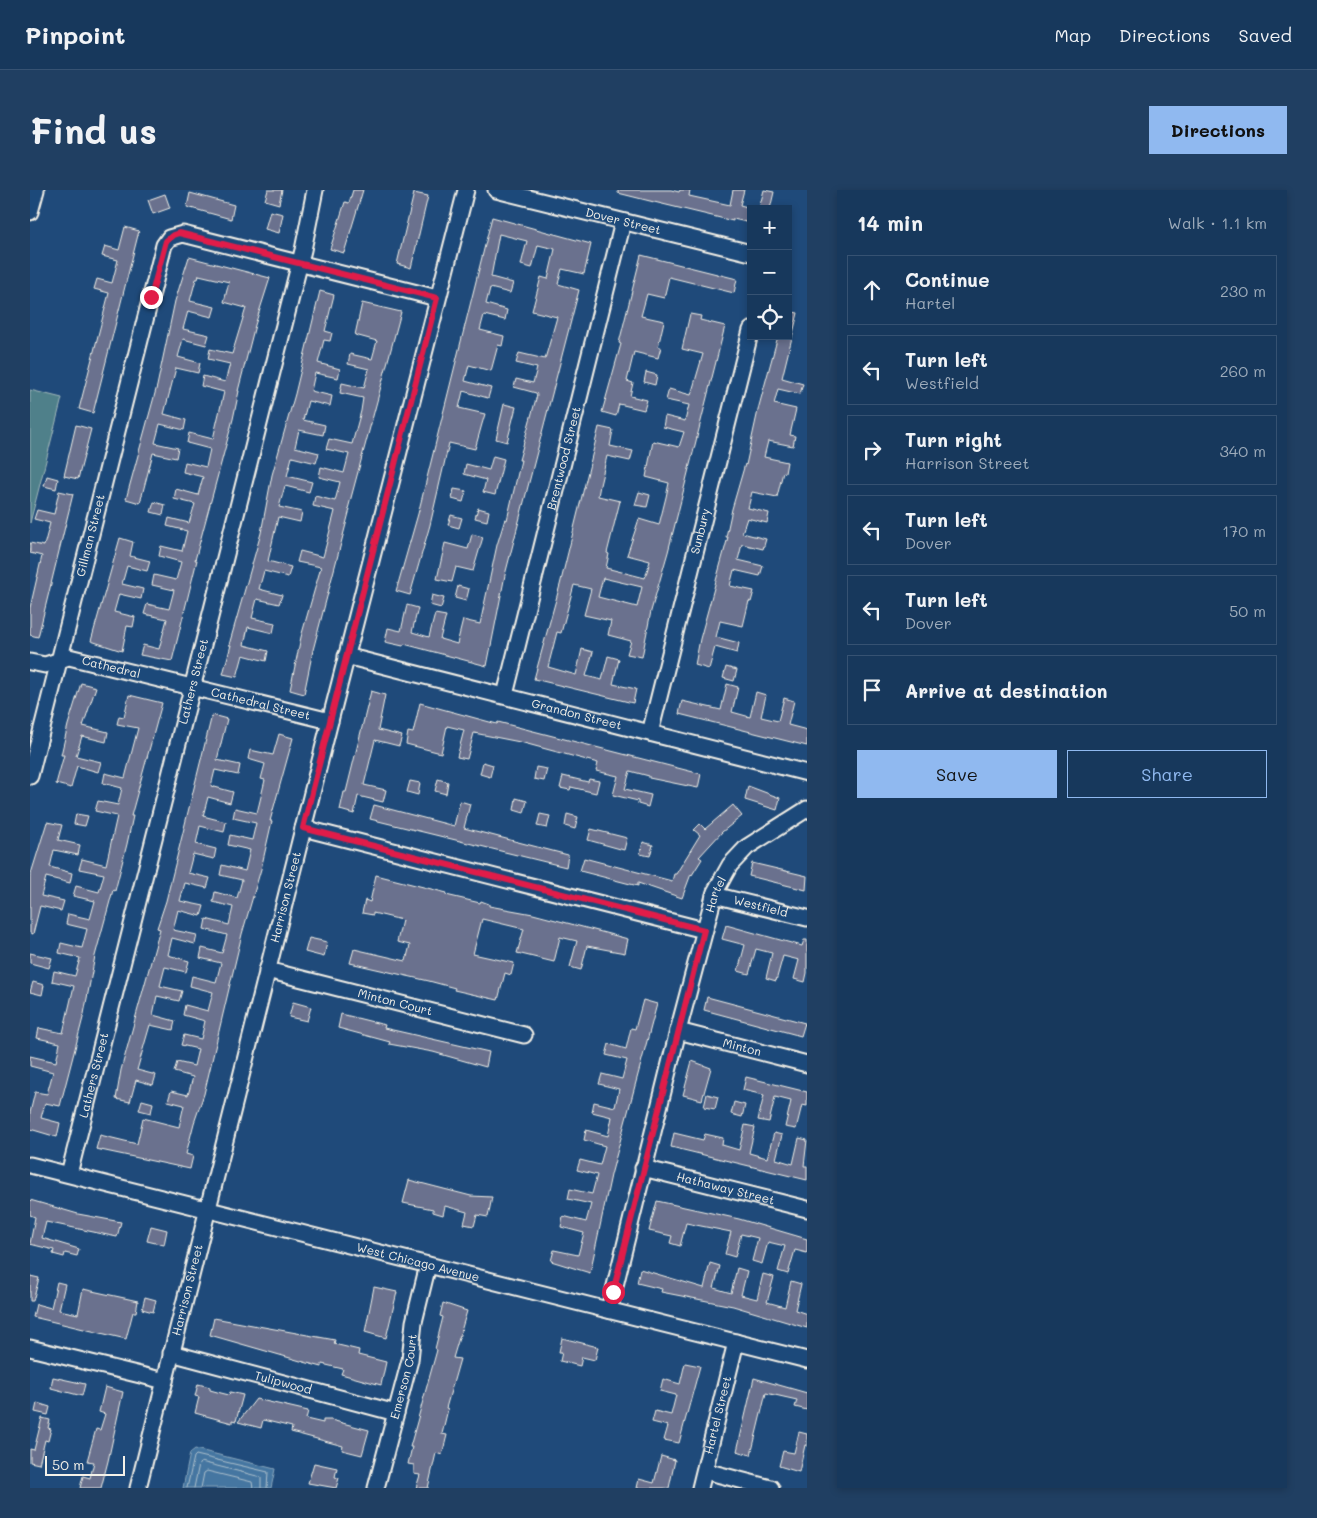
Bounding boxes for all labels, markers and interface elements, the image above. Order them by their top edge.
text: Pinpoint [25,19,126,50]
text: Map [1054,23,1091,47]
text: Directions [1119,23,1211,47]
text: Saved [1239,23,1292,47]
button: Directions [1149,106,1287,154]
text: Find us [30,107,157,153]
street label: Dover Street [584,203,663,237]
map controls [747,205,792,340]
button: + [747,205,792,250]
text: 14 min [857,209,923,236]
text: Walk · 1.1 km [1168,212,1267,233]
button: − [747,250,792,295]
text: Continue [905,267,990,292]
icon: ahead [858,276,886,304]
text: 230 m [1220,280,1266,301]
route end [140,286,163,309]
text: Hartel [905,292,955,313]
button: locate [747,295,792,340]
text: Turn left [905,347,988,372]
icon: left [858,356,886,384]
text: 260 m [1220,360,1266,381]
text: Westfield [905,372,979,393]
street label: Brentwood Street [542,405,584,511]
text: Turn right [905,427,1002,452]
icon: right [858,436,886,464]
text: 340 m [1219,440,1266,461]
text: Harrison Street [905,452,1030,473]
street label: Gillman Street [72,492,108,578]
street label: Sunbury [686,506,713,556]
text: Turn left [905,507,988,532]
icon: left [858,516,886,544]
text: 170 m [1222,520,1266,541]
text: Dover [905,532,952,553]
text: Turn left [905,587,988,612]
icon: left [858,596,886,624]
text: 50 m [1229,600,1266,621]
text: Dover [905,612,952,633]
street label: Lathers Street [174,637,211,726]
street label: Cathedral [80,651,142,681]
icon: arrive [858,676,886,704]
text: Arrive at destination [905,678,1108,703]
street label: Cathedral Street [210,683,312,723]
street label: Grandon Street [530,694,624,733]
button: Save [857,750,1057,798]
button: Share [1067,750,1267,798]
street label: Harrison Street [266,850,304,944]
street label: Hartel [701,873,729,914]
street label: Westfield [732,891,790,920]
street label: Minton Court [356,984,434,1019]
street label: Lathers Street [75,1031,112,1119]
street label: Minton [721,1034,763,1059]
street label: Hathaway Street [675,1168,777,1208]
street label: West Chicago Avenue [355,1238,481,1284]
street label: Harrison Street [167,1243,206,1337]
route start [602,1281,625,1304]
street label: Emerson Court [386,1333,420,1421]
street label: Tulipwood [253,1367,314,1397]
street label: Hartel Street [700,1374,734,1456]
scale bar [45,1453,125,1476]
text: 50 m [52,1455,84,1474]

